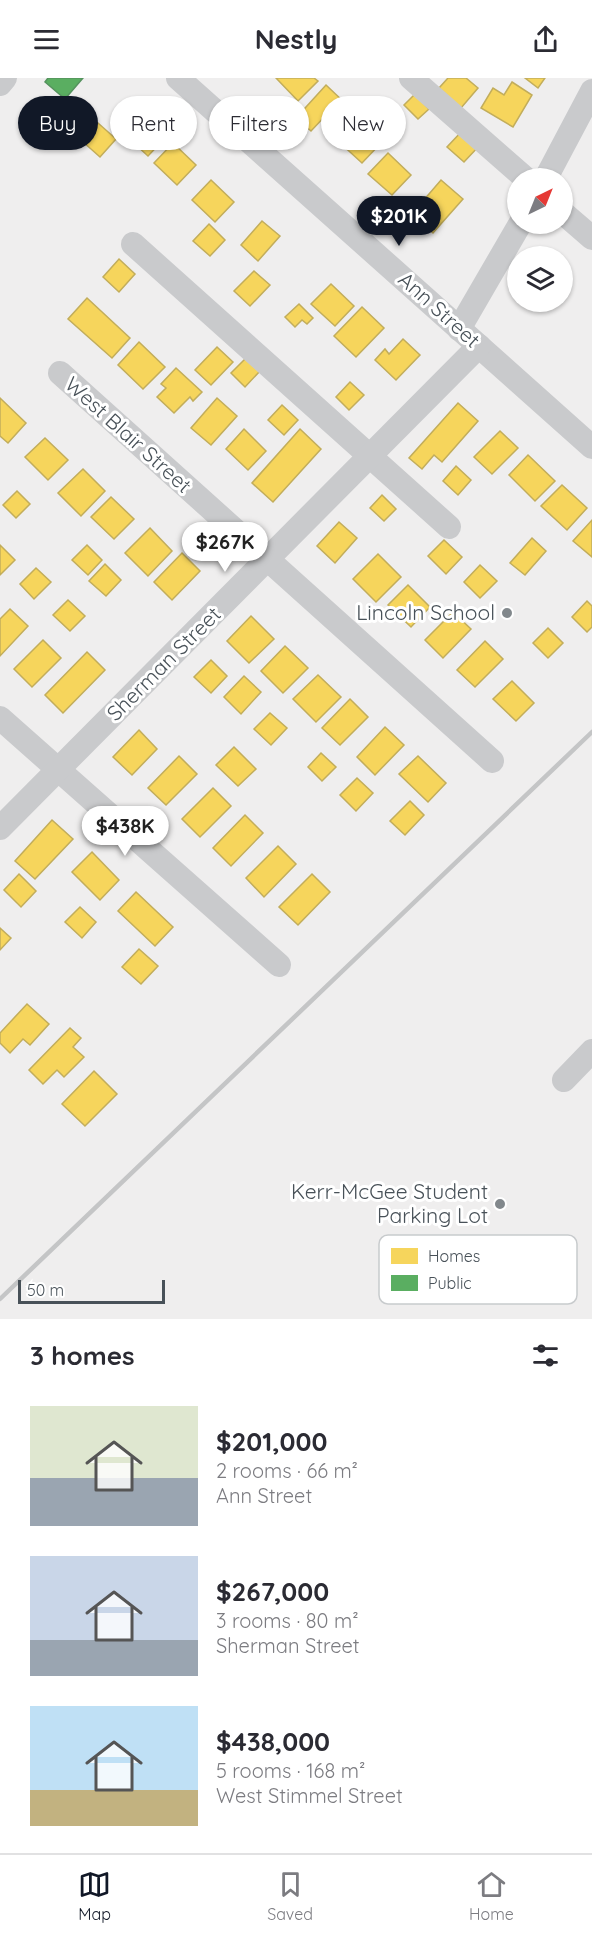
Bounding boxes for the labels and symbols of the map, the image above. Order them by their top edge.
north arrow [507,168,573,234]
pin: $201K [357,196,441,247]
street label: Ann Street [393,266,486,353]
street label: West Blair Street [60,371,197,498]
pin: $267K [183,522,267,573]
place label: Lincoln School [356,599,495,625]
street label: Sherman Street [101,601,226,726]
marker: Lincoln School [500,606,514,620]
pin: $438K [83,806,167,857]
place label: Kerr-McGee Student Parking Lot [291,1178,488,1228]
marker: Kerr-McGee Student Parking Lot [493,1197,507,1211]
legend [379,1235,577,1304]
text: Homes [428,1246,480,1266]
text: Public [428,1273,472,1293]
scale bar [18,1277,165,1304]

